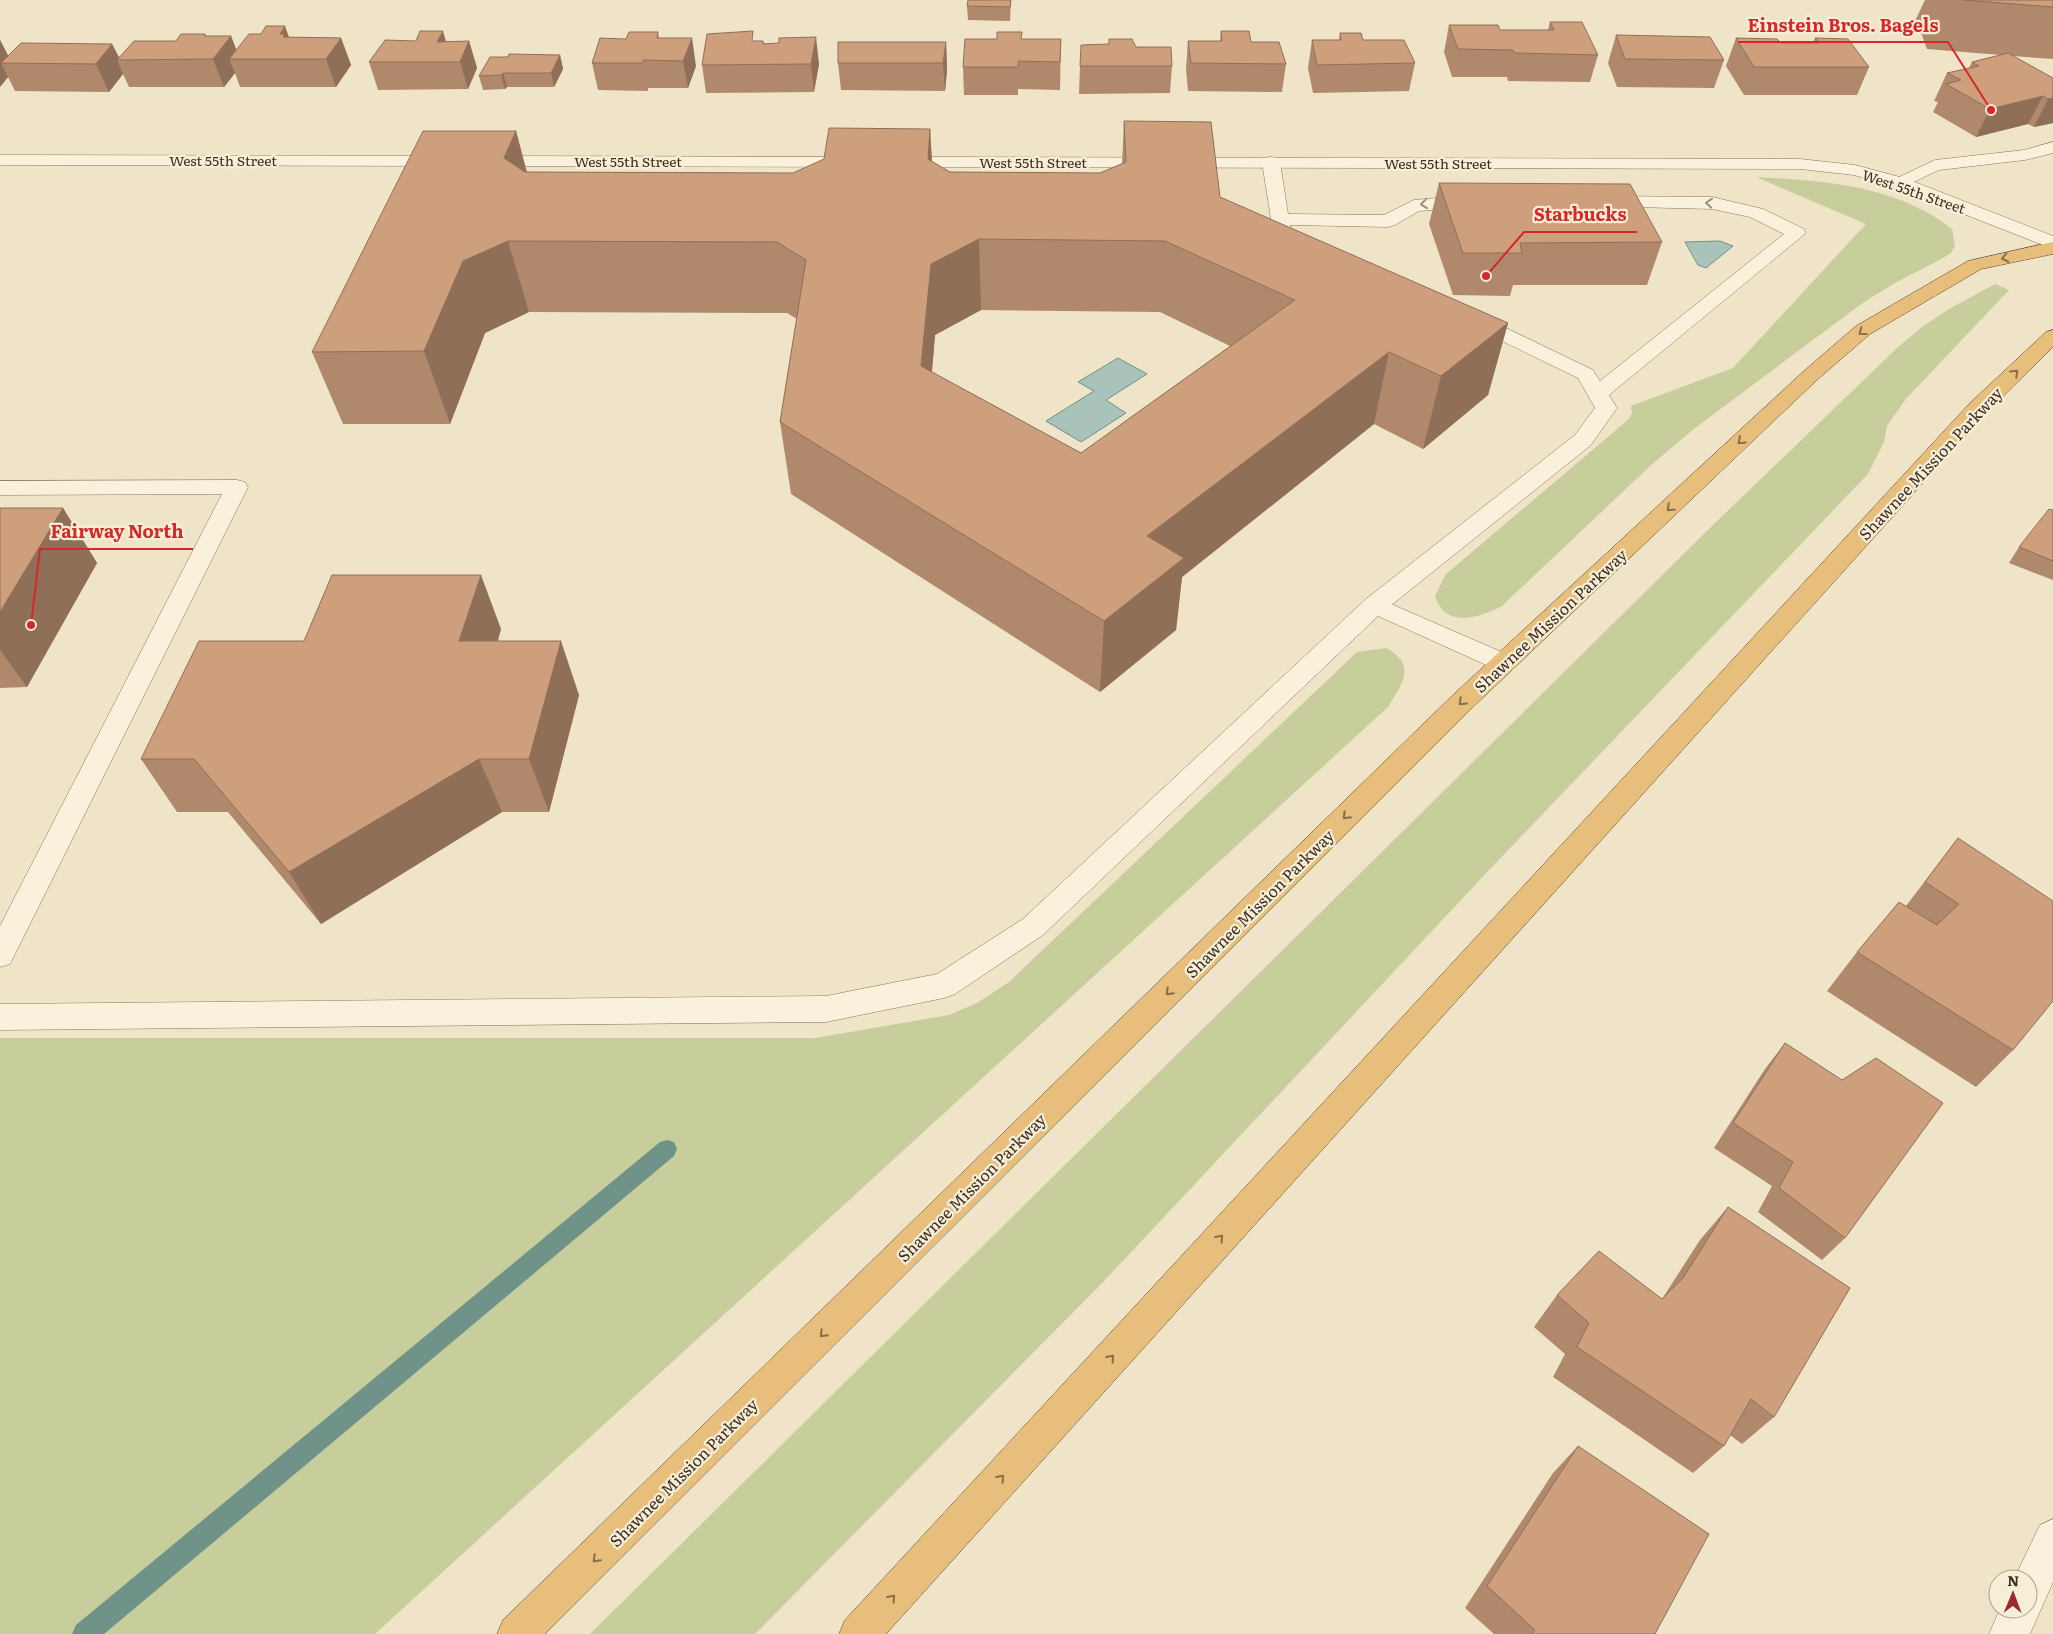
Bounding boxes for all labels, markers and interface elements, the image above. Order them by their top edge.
callout: Einstein Bros. Bagels [1738,9,1948,42]
text: Einstein Bros. Bagels [1748,11,1938,38]
street label: West 55th Street [169,150,277,170]
street label: West 55th Street [574,151,682,171]
street label: West 55th Street [979,152,1087,172]
street label: West 55th Street [1384,153,1492,173]
street label: West 55th Street [1860,164,1969,218]
one-way arrow [1420,198,1428,209]
one-way arrow [1704,198,1712,209]
callout: Starbucks [1524,199,1637,232]
text: Starbucks [1534,200,1626,227]
one-way arrow [2001,253,2010,263]
one-way arrow [1858,326,1868,335]
one-way arrow [2009,369,2018,378]
street label: Shawnee Mission Parkway [1852,380,2008,545]
one-way arrow [1738,435,1747,444]
one-way arrow [1667,502,1676,511]
callout: Fairway North [40,516,193,549]
text: Fairway North [50,517,184,544]
street label: Shawnee Mission Parkway [1468,542,1633,698]
one-way arrow [1459,696,1468,705]
one-way arrow [1343,811,1352,820]
street label: Shawnee Mission Parkway [1179,823,1339,983]
one-way arrow [1165,986,1174,995]
street label: Shawnee Mission Parkway [891,1107,1051,1267]
one-way arrow [1215,1235,1224,1244]
one-way arrow [820,1328,829,1337]
one-way arrow [1105,1355,1114,1364]
street label: Shawnee Mission Parkway [603,1392,763,1552]
one-way arrow [995,1475,1004,1484]
one-way arrow [592,1553,601,1562]
north arrow [1988,1569,2038,1619]
text: N [2007,1570,2020,1590]
one-way arrow [886,1595,895,1604]

